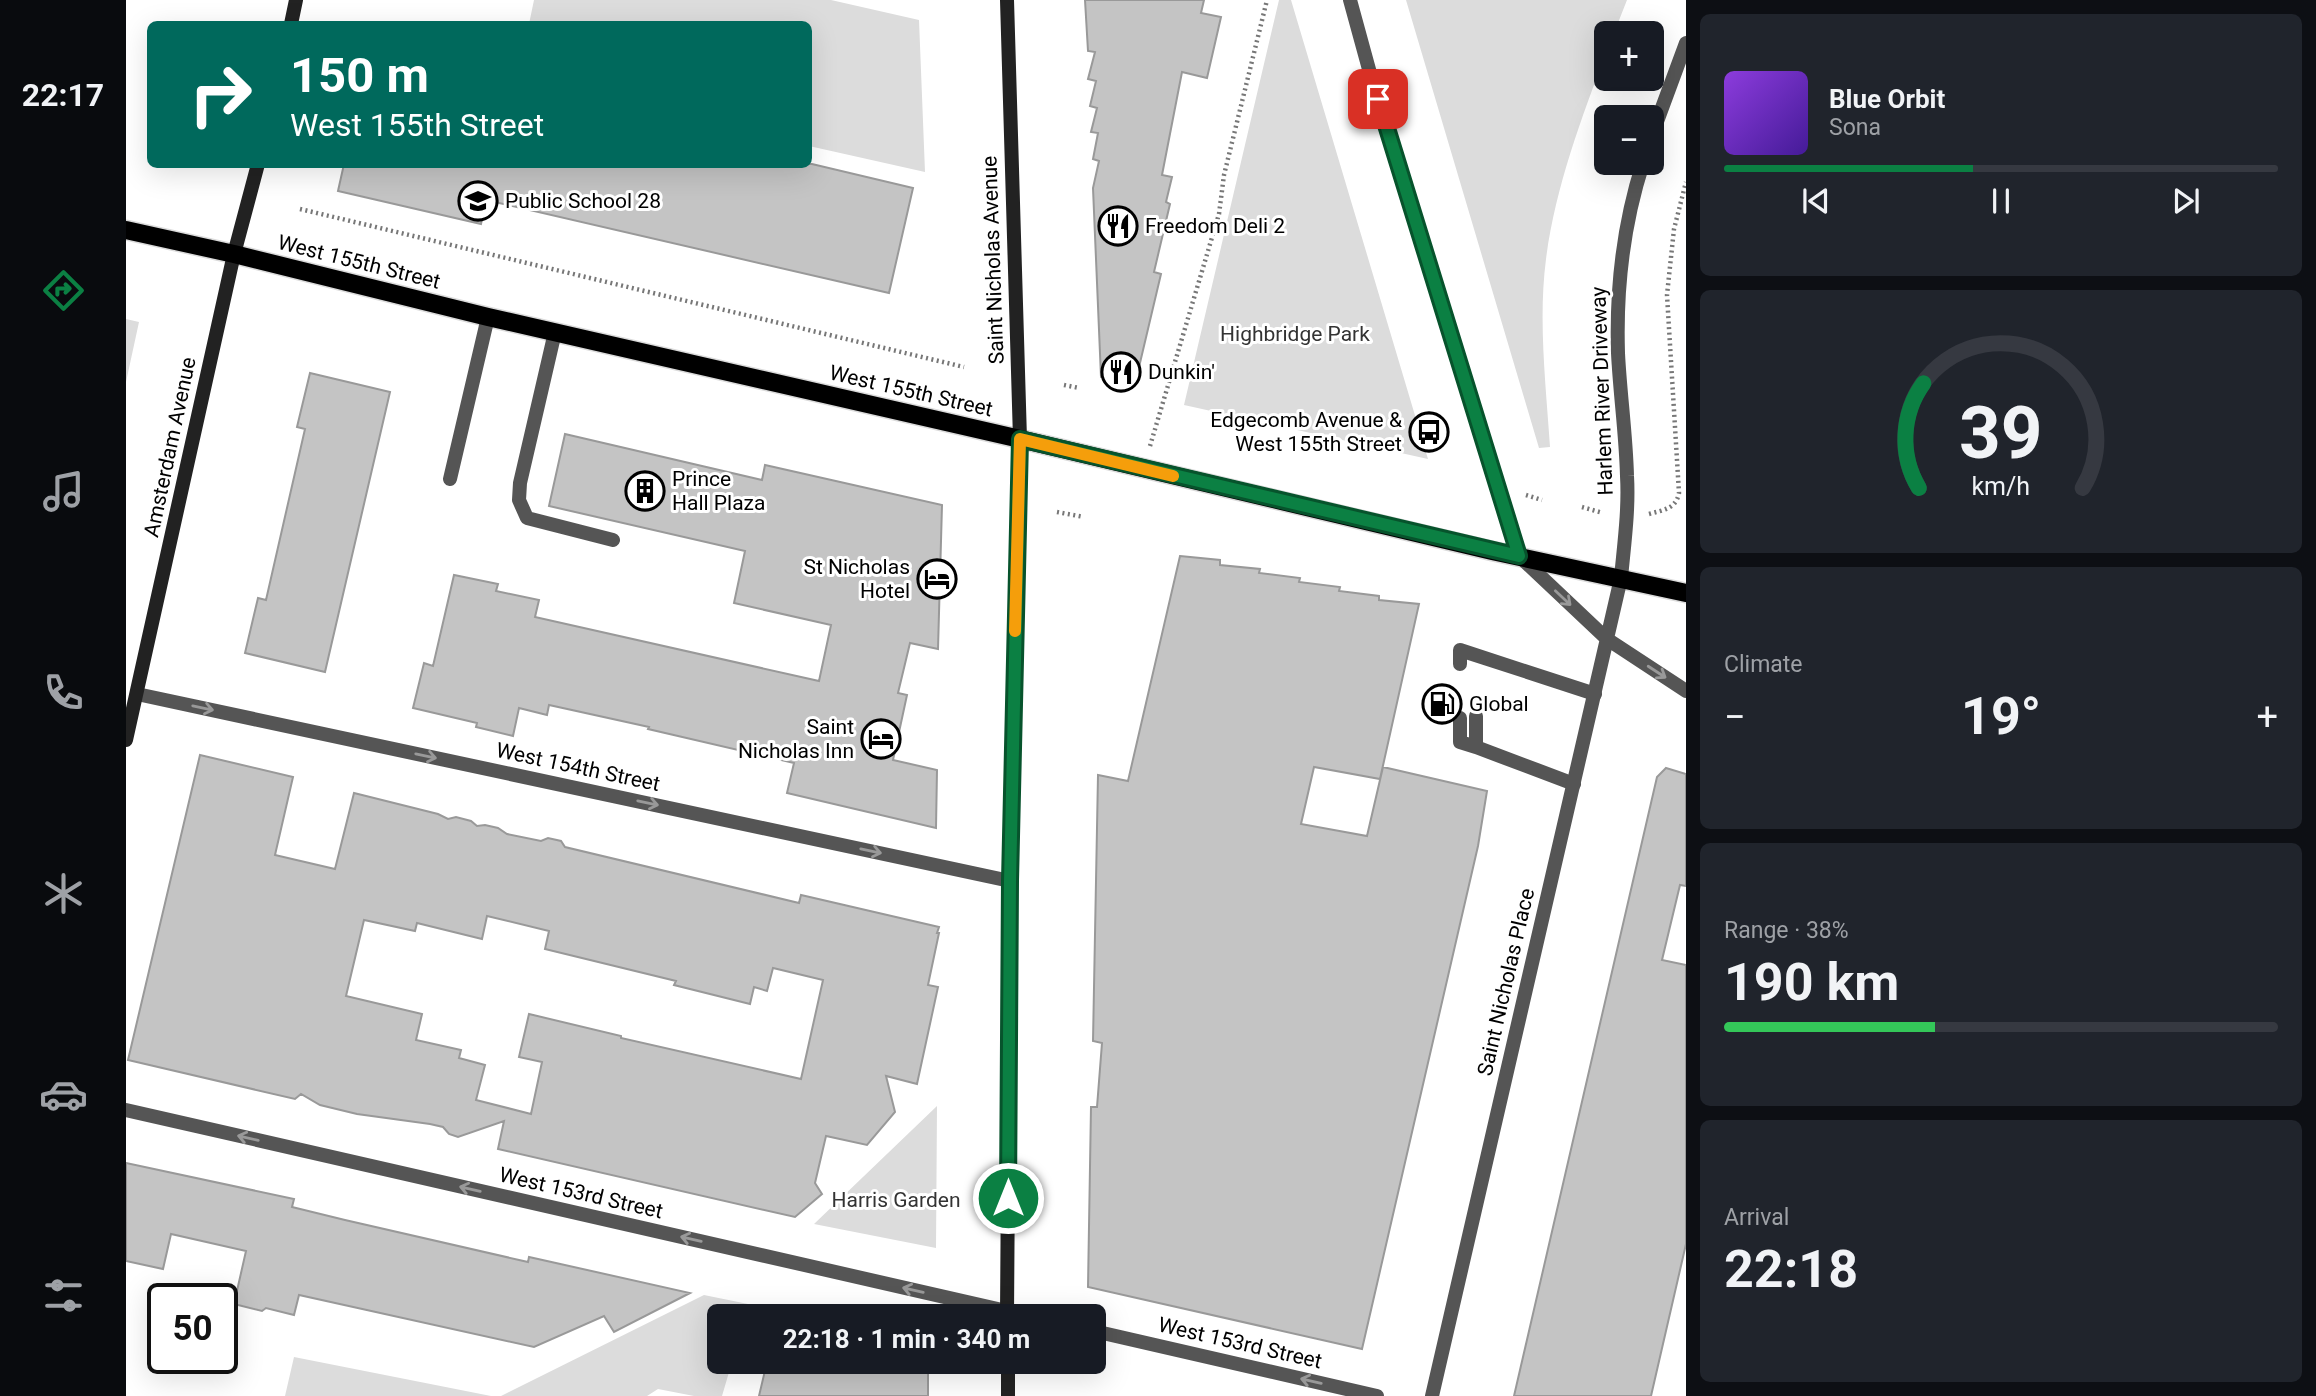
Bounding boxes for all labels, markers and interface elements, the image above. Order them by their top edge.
map controls [1594,21,1664,175]
button: + [1594,21,1664,91]
text: 150 m [290,47,429,104]
icon: right [175,49,266,140]
pin [1348,69,1408,129]
text: 22:17 [22,76,104,114]
icon: arrive [1359,80,1397,118]
text: Blue Orbit [1829,84,1945,114]
button: − [1594,105,1664,175]
text: West 155th Street [290,106,544,144]
text: Sona [1829,114,1881,141]
street label: Saint Nicholas Avenue [977,155,1009,365]
school or university icon: Public School 28 [457,180,499,222]
icon: previous [1797,182,1835,220]
icon: pause [1982,182,2020,220]
icon: next [2167,182,2205,220]
place label: Public School 28 [505,189,661,213]
restaurant icon: Freedom Deli 2 [1097,205,1139,247]
place label: Freedom Deli 2 [1145,214,1285,238]
street label: West 155th Street [275,230,443,294]
icon: directions [39,266,88,315]
street label: Harlem River Driveway [1586,286,1618,496]
park label: Highbridge Park [1220,322,1370,346]
restaurant icon: Dunkin' [1100,351,1142,393]
street label: Amsterdam Avenue [139,355,201,539]
place label: Dunkin' [1148,360,1215,384]
street label: West 155th Street [827,361,995,421]
text: 39 [1959,390,2043,476]
place label: Edgecomb Avenue & West 155th Street [1210,408,1402,456]
bus stop icon: Edgecomb Avenue & West 155th Street [1408,411,1450,453]
icon: music [39,467,88,516]
place label: Prince Hall Plaza [672,467,765,515]
building icon: Prince Hall Plaza [624,470,666,512]
text: km/h [1972,471,2030,500]
place label: St Nicholas Hotel [803,555,910,603]
hotel icon: St Nicholas Hotel [916,558,958,600]
one-way arrow [1554,590,1572,606]
text: Climate [1724,651,1803,678]
one-way arrow [1647,665,1666,679]
icon: phone [39,668,88,717]
fuel station icon: Global [1421,683,1463,725]
text: 19° [1961,686,2041,747]
place label: Global [1469,692,1529,716]
text: − [1724,695,1746,739]
text: + [2256,695,2278,739]
one-way arrow [191,702,214,715]
place label: Saint Nicholas Inn [738,715,854,763]
hotel icon: Saint Nicholas Inn [860,718,902,760]
street label: West 154th Street [494,738,662,796]
one-way arrow [414,749,437,763]
one-way arrow [636,797,659,811]
one-way arrow [859,845,882,859]
icon: climate [39,869,88,918]
street label: Saint Nicholas Place [1473,886,1539,1078]
text: Range · 38% [1724,917,1849,944]
text: 190 km [1724,952,1899,1013]
icon: car [39,1070,88,1119]
one-way arrow [237,1131,260,1144]
position arrow [971,1161,1045,1235]
street label: West 153rd Street [497,1163,665,1224]
one-way arrow [459,1182,482,1195]
park label: Harris Garden [831,1188,961,1212]
text: Arrival [1724,1204,1789,1231]
one-way arrow [680,1232,703,1246]
text: 22:18 [1724,1239,1858,1300]
icon: filters [39,1271,88,1320]
speed limit sign: 50 [147,1283,238,1374]
one-way arrow [902,1283,925,1296]
street label: West 153rd Street [1156,1313,1324,1374]
text: 22:18 · 1 min · 340 m [783,1324,1030,1354]
one-way arrow [1300,1374,1323,1387]

